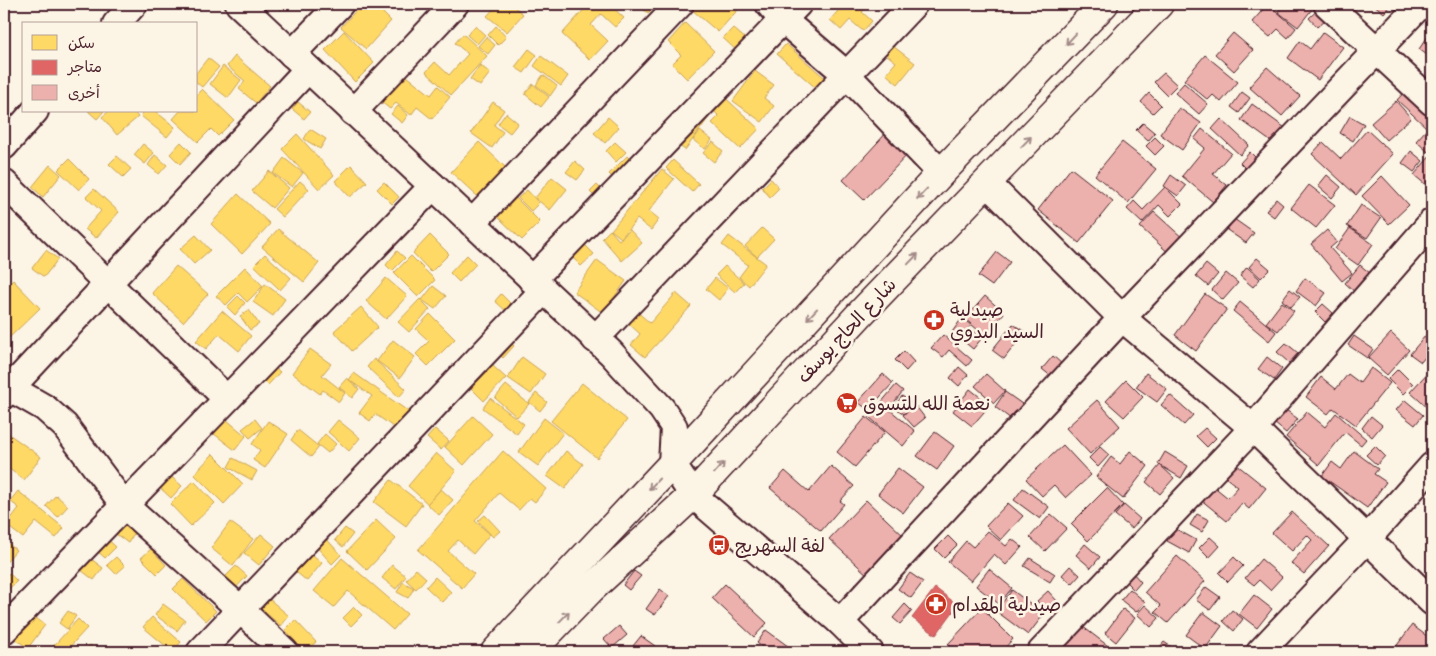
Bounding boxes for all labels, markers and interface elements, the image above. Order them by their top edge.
legend [22,22,198,112]
text: سكن [68,32,95,53]
one-way arrow [1065,33,1077,46]
text: متاجر [66,56,102,77]
text: أخرى [68,82,100,103]
one-way arrow [1020,136,1032,148]
one-way arrow [916,188,928,201]
one-way arrow [907,253,919,266]
street label: شارع الحاج يوسف [790,272,902,389]
place label: صيدلية السيد البدوي [950,296,1044,346]
one-way arrow [806,307,818,320]
pharmacy icon: صيدلية السيد البدوي [922,308,946,332]
place label: نعمة الله للتسوق [863,390,990,416]
supermarket icon: نعمة الله للتسوق [835,391,859,415]
one-way arrow [713,461,724,474]
one-way arrow [648,478,660,490]
place label: لفة السهريج [735,532,825,558]
bus stop icon: لفة السهريج [707,533,731,557]
place label: صيدلية المقدام [952,591,1061,619]
pharmacy icon: صيدلية المقدام [924,592,948,616]
one-way arrow [558,611,570,623]

